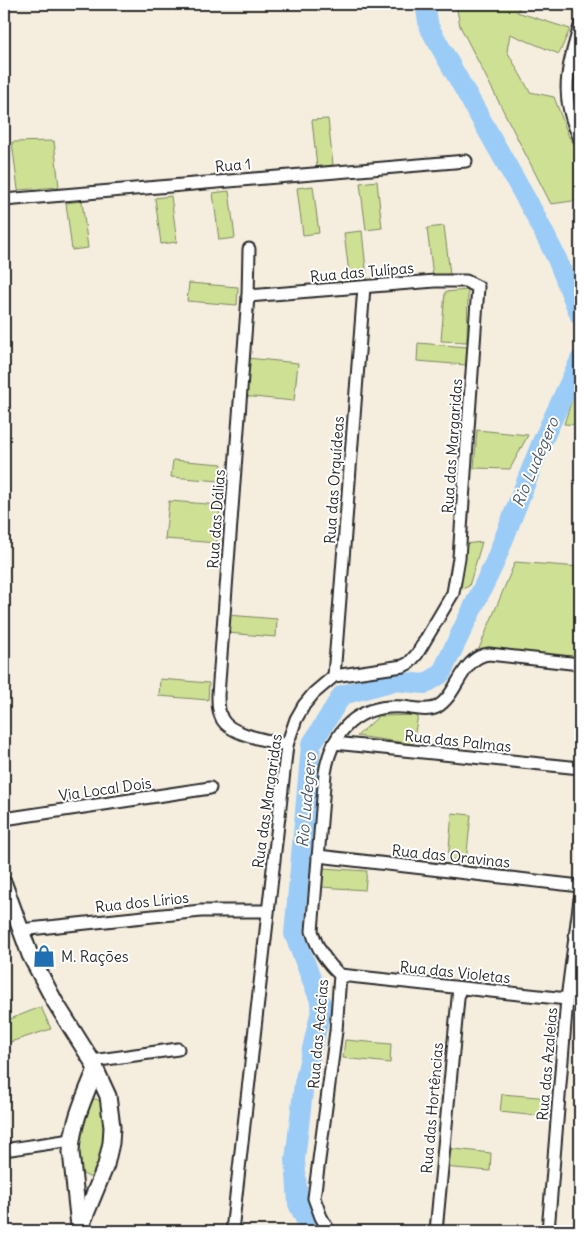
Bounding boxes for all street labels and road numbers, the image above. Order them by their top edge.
street label: Rua 1 [214,154,252,176]
street label: Rua das Tulípas [309,258,415,286]
street label: Rua das Margaridas [438,378,466,514]
street label: Rua das Orquídeas [320,415,348,545]
street label: Rua das Dálias [203,469,229,569]
street label: Rua das Palmas [404,726,512,756]
street label: Rua das Margaridas [248,733,286,869]
street label: Via Local Dois [57,773,153,805]
street label: Rua das Oravinas [391,840,511,872]
street label: Rua dos Lírios [94,888,190,916]
street label: Rua das Violetas [399,957,511,987]
street label: Rua das Acácias [304,978,332,1090]
street label: Rua das Azaleias [533,1006,561,1121]
street label: Rua das Hortências [417,1042,447,1174]

